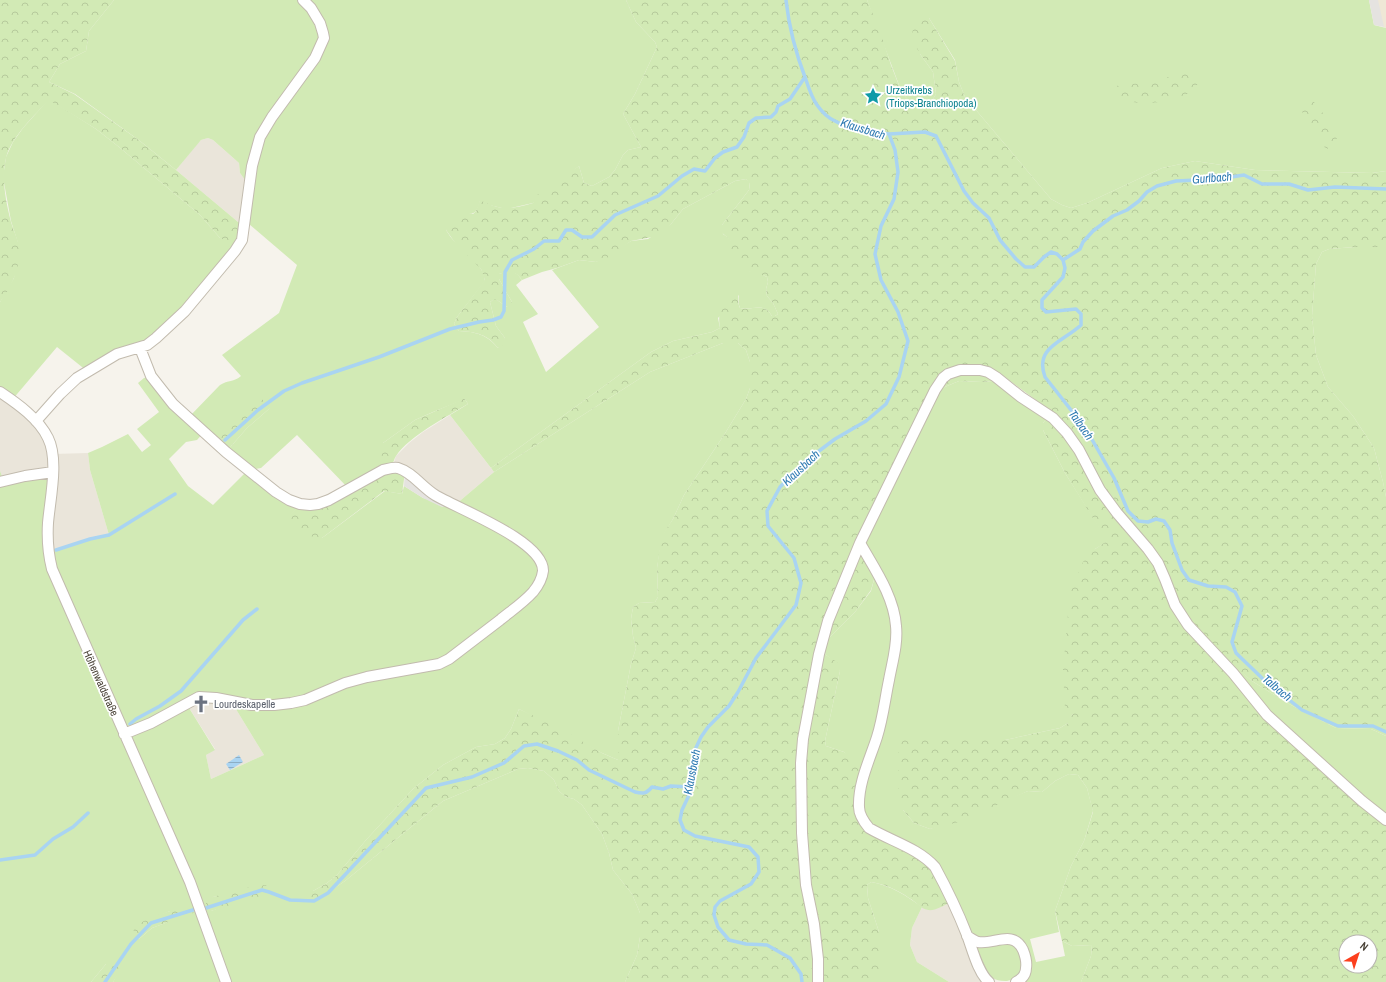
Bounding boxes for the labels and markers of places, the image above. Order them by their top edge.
place label: Urzeitkrebs (Triops-Branchiopoda) [886,83,976,110]
place icon: Urzeitkrebs (Triops-Branchiopoda) [863,86,883,106]
church icon: Lourdeskapelle [191,694,211,714]
place label: Lourdeskapelle [214,697,275,711]

